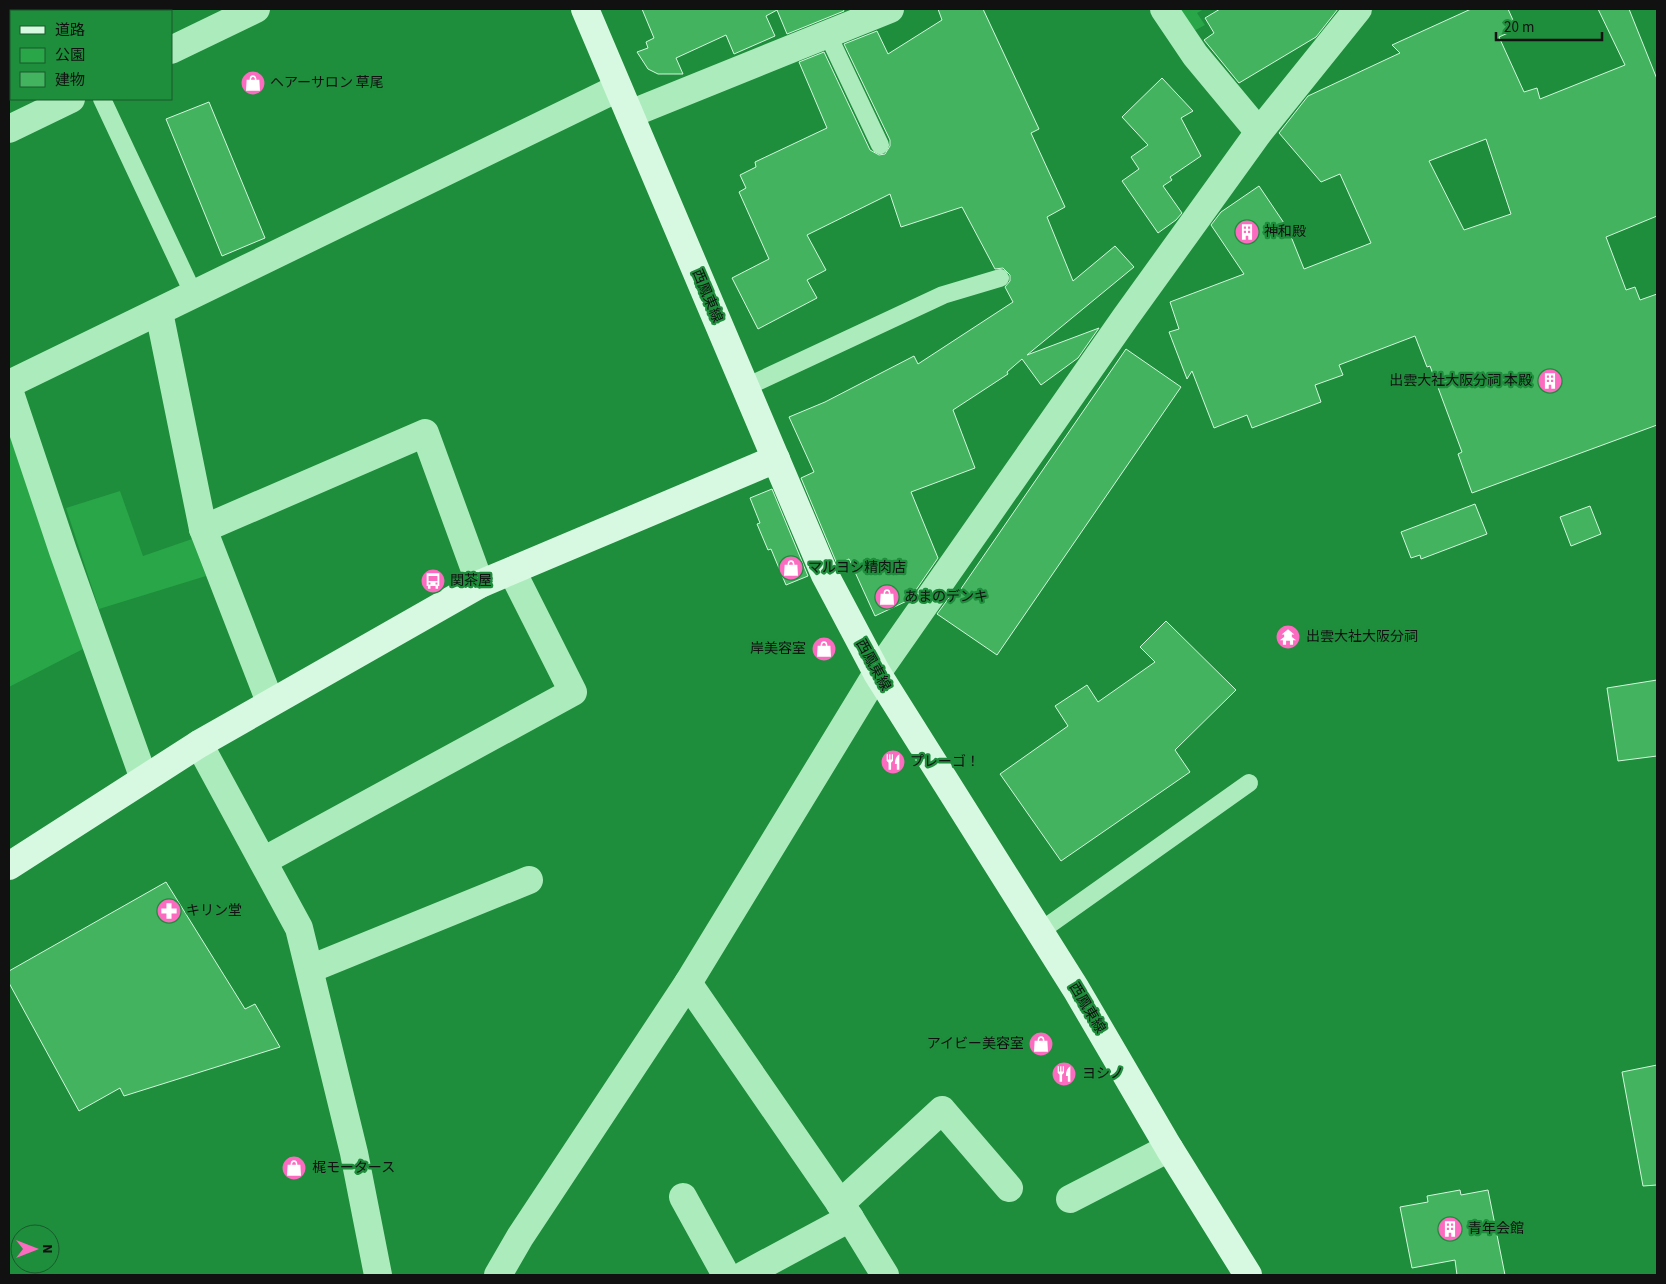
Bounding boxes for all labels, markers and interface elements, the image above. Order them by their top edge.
legend [10,10,172,100]
scale bar [1496,10,1602,42]
text: 20 m [1504,17,1534,38]
text: 道路 [55,20,85,41]
text: 公園 [55,45,85,66]
text: 建物 [55,70,85,91]
shop icon: ヘアーサロン 草尾 [240,70,266,96]
place label: ヘアーサロン 草尾 [270,73,384,93]
building icon: 神和殿 [1234,219,1260,245]
place label: 神和殿 [1264,222,1306,242]
street label: 西鳳東線 [687,266,727,326]
building icon: 出雲大社大阪分祠 本殿 [1537,368,1563,394]
place label: 出雲大社大阪分祠 本殿 [1389,371,1532,391]
shop icon: マルヨシ精肉店 [778,555,804,581]
place label: マルヨシ精肉店 [808,558,906,578]
bus stop icon: 関茶屋 [420,568,446,594]
place label: 関茶屋 [450,571,492,591]
shop icon: あまのデンキ [874,584,900,610]
place label: あまのデンキ [904,587,988,607]
temple icon: 出雲大社大阪分祠 [1275,624,1301,650]
place label: 出雲大社大阪分祠 [1306,627,1418,647]
shop icon: 岸美容室 [811,636,837,662]
street label: 西鳳東線 [851,636,895,694]
place label: 岸美容室 [750,639,806,659]
restaurant icon: プレーゴ！ [880,749,906,775]
place label: プレーゴ！ [910,752,980,772]
pharmacy icon: キリン堂 [156,898,182,924]
place label: キリン堂 [186,901,242,921]
street label: 西鳳東線 [1064,979,1110,1037]
shop icon: アイビー美容室 [1028,1031,1054,1057]
place label: アイビー美容室 [927,1034,1024,1054]
restaurant icon: ヨシノ [1051,1061,1077,1087]
place label: ヨシノ [1082,1064,1124,1084]
shop icon: 梶モータース [281,1155,307,1181]
place label: 梶モータース [312,1158,395,1178]
building icon: 青年会館 [1437,1216,1463,1242]
place label: 青年会館 [1468,1219,1524,1239]
north arrow [10,1224,60,1274]
text: N [37,1244,57,1254]

